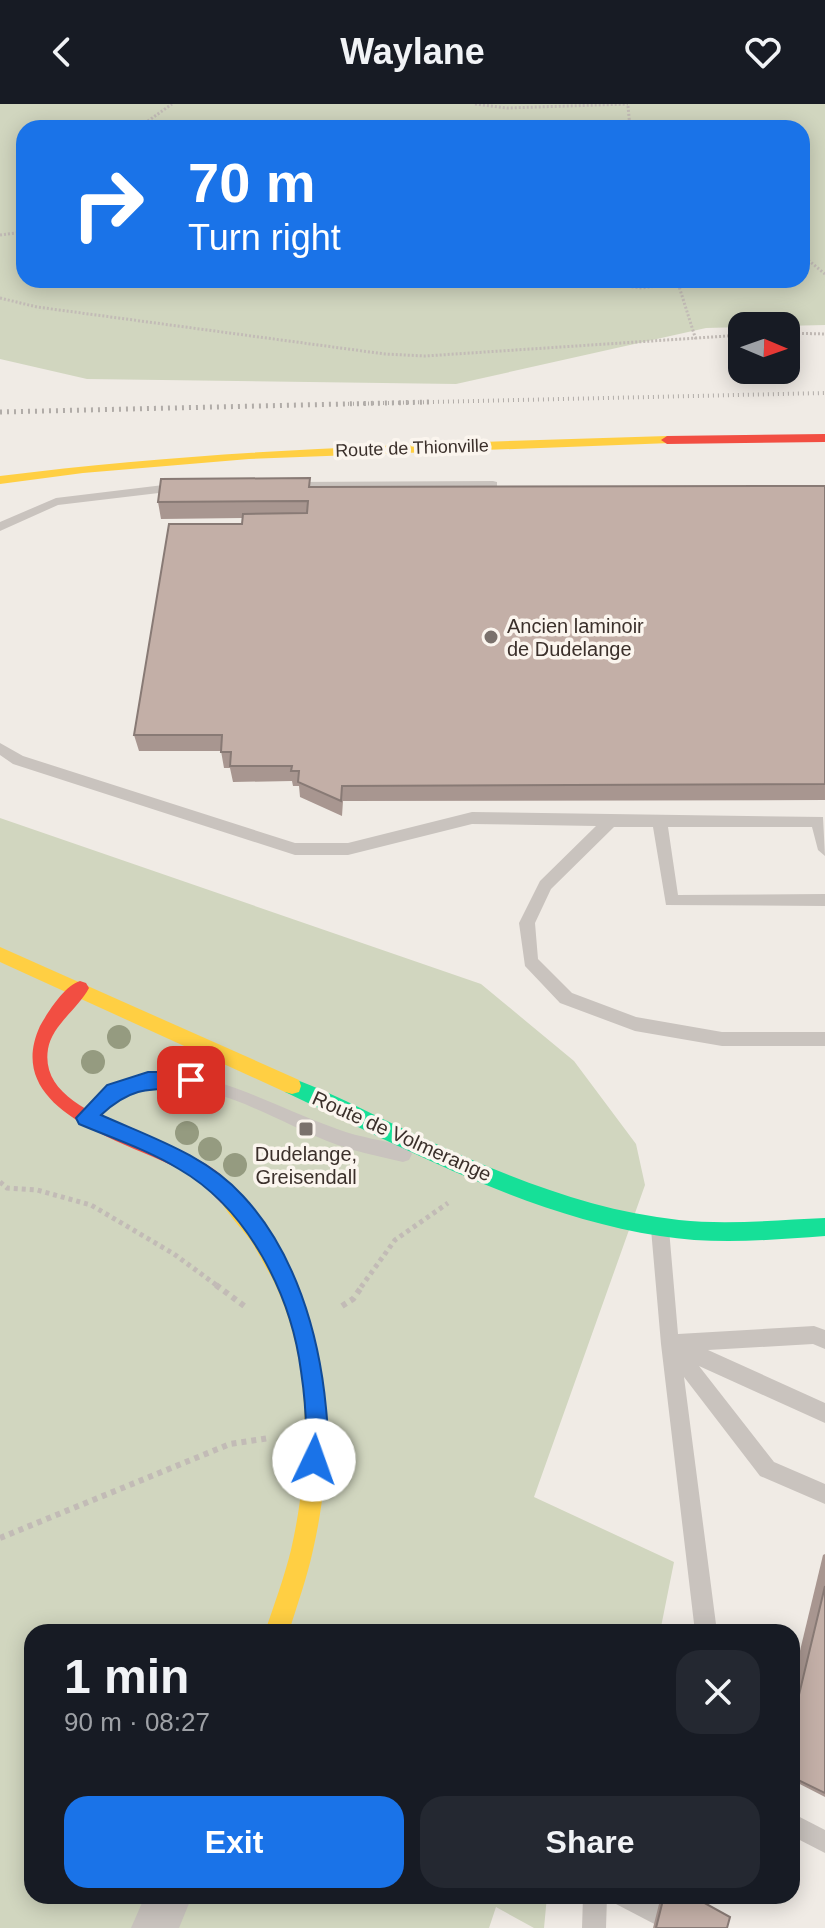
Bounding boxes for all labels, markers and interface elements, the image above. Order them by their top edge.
icon: back [40,30,84,74]
icon: heart [741,30,785,74]
text: Waylane [340,31,485,72]
text: 70 m [188,151,316,214]
icon: right [56,152,160,256]
text: Turn right [188,217,341,258]
north arrow [728,312,800,384]
map controls [728,312,800,384]
street label: Route de Thionville [335,435,489,461]
place label: Ancien laminoir de Dudelange [507,615,644,660]
marker: Ancien laminoir de Dudelange [482,628,500,646]
pin [157,1046,225,1114]
icon: arrive [169,1058,213,1102]
street label: Route de Volmerange [309,1087,495,1185]
marker: Dudelange, Greisendall [297,1120,315,1138]
place label: Dudelange, Greisendall [255,1143,357,1188]
position arrow [272,1418,356,1502]
text: 1 min [64,1650,189,1703]
button: close [676,1650,760,1734]
text: 90 m · 08:27 [64,1707,210,1737]
button: Exit [64,1796,404,1888]
button: Share [420,1796,760,1888]

